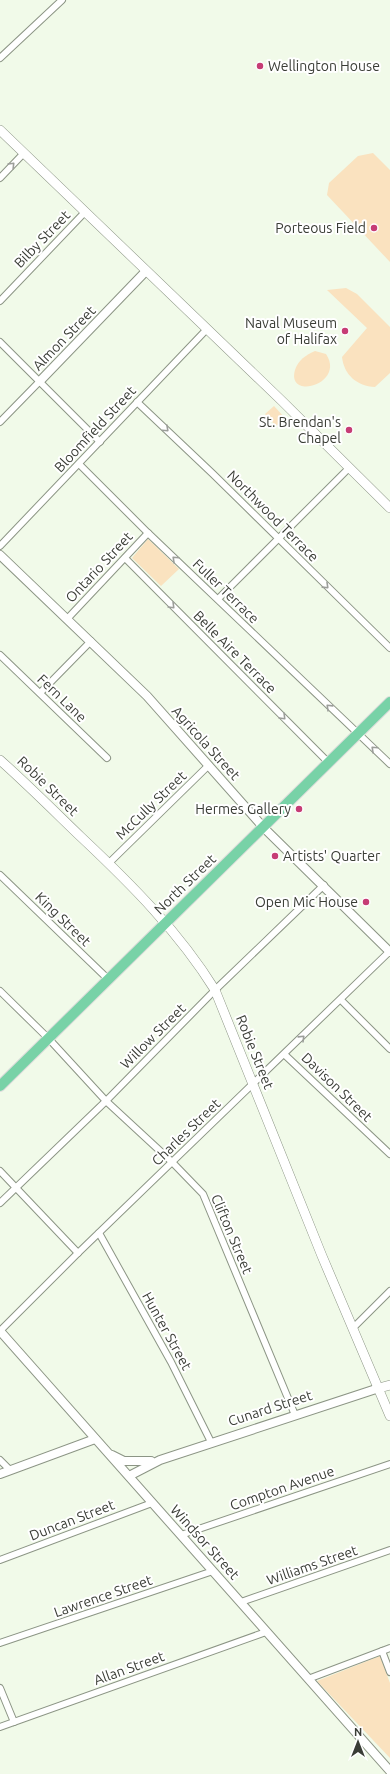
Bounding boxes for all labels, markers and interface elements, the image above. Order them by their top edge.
place label: Wellington House [268,58,380,74]
marker: Wellington House [255,61,265,71]
one-way arrow [7,162,15,170]
street label: Bilby Street [11,207,74,271]
place label: Porteous Field [275,220,366,236]
marker: Porteous Field [369,223,379,233]
street label: Almon Street [29,302,99,374]
place label: Naval Museum of Halifax [245,315,337,347]
marker: Naval Museum of Halifax [340,326,350,336]
street label: Bloomfield Street [51,382,139,475]
place label: St. Brendan's Chapel [259,414,341,446]
one-way arrow [161,424,169,432]
marker: St. Brendan's Chapel [344,425,354,435]
street label: Northwood Terrace [224,467,322,565]
street label: Ontario Street [62,528,136,606]
one-way arrow [172,556,180,563]
street label: Fuller Terrace [190,556,262,626]
one-way arrow [321,581,328,588]
one-way arrow [167,601,175,609]
street label: Belle Aire Terrace [190,607,280,697]
street label: Fern Lane [34,671,90,725]
street label: Agricola Street [169,703,244,784]
one-way arrow [326,704,334,712]
one-way arrow [278,712,286,720]
one-way arrow [371,747,379,754]
street label: Robie Street [14,753,82,819]
street label: McCully Street [113,767,190,843]
place label: Hermes Gallery [195,801,291,817]
marker: Hermes Gallery [294,804,304,814]
place label: Artists' Quarter [283,848,381,864]
street label: North Street [151,850,219,917]
marker: Artists' Quarter [270,851,280,861]
street label: King Street [32,889,94,950]
place label: Open Mic House [255,894,358,910]
marker: Open Mic House [361,897,371,907]
street label: Willow Street [117,1000,189,1072]
street label: Robie Street [233,1013,277,1092]
one-way arrow [297,1035,305,1043]
street label: Davison Street [298,1049,376,1125]
street label: Charles Street [148,1095,224,1169]
street label: Clifton Street [208,1192,256,1277]
street label: Hunter Street [139,1289,195,1373]
street label: Cunard Street [226,1387,315,1429]
street label: Compton Avenue [228,1463,336,1513]
street label: Duncan Street [27,1496,117,1544]
street label: Windsor Street [167,1501,243,1583]
street label: Williams Street [264,1542,360,1588]
street label: Lawrence Street [52,1572,155,1620]
street label: Allan Street [92,1648,167,1688]
north arrow [338,1722,378,1762]
text: N [354,1726,362,1738]

